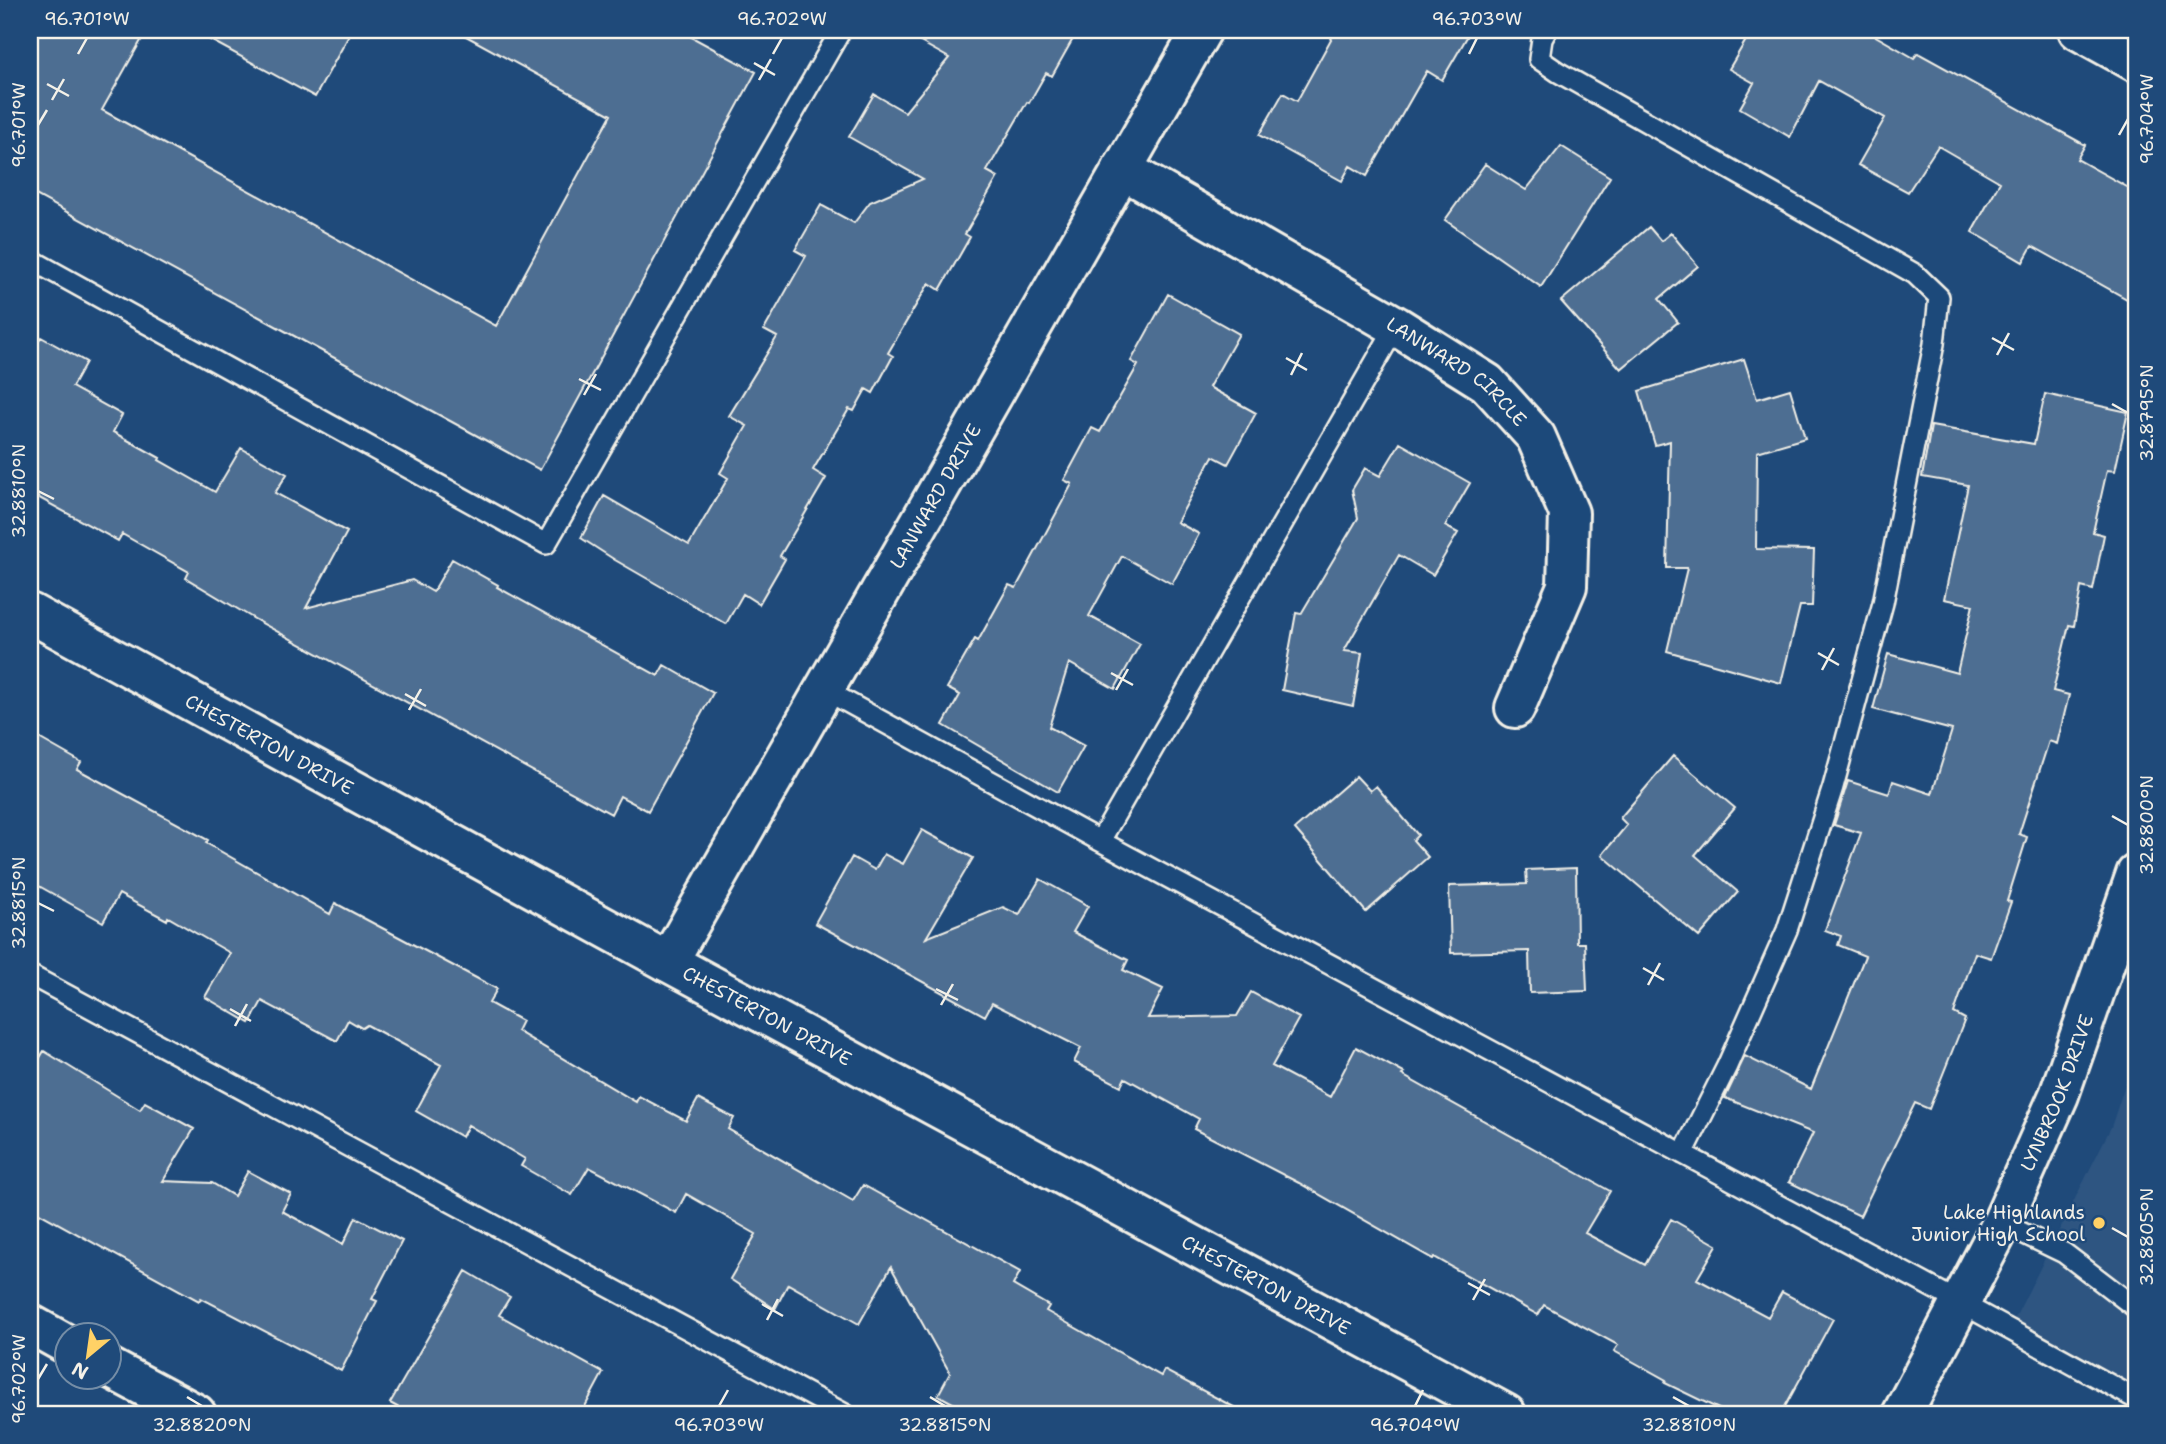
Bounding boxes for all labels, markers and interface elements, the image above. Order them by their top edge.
text: 96.701°W [44,7,130,31]
text: 96.702°W [737,7,827,31]
text: 96.703°W [1432,7,1522,31]
text: 96.704°W [2135,74,2159,164]
text: 96.701°W [7,82,31,168]
street label: LANWARD CIRCLE [1382,311,1532,432]
text: 32.8795°N [2135,364,2159,462]
street label: LANWARD DRIVE [884,419,987,573]
text: 32.8810°N [7,444,31,538]
street label: CHESTERTON DRIVE [181,688,358,801]
text: 32.8800°N [2135,775,2159,875]
text: 32.8815°N [7,856,31,950]
street label: CHESTERTON DRIVE [678,960,856,1072]
street label: LYNBROOK DRIVE [2015,1011,2099,1175]
text: 32.8805°N [2135,1188,2159,1286]
place label: Lake Highlands Junior High School [1911,1200,2085,1247]
marker: Lake Highlands Junior High School [2091,1215,2107,1231]
street label: CHESTERTON DRIVE [1177,1229,1355,1341]
north arrow [52,1322,122,1392]
text: 96.702°W [7,1334,31,1424]
text: N [67,1356,93,1385]
text: 32.8820°N [152,1413,252,1437]
text: 96.703°W [674,1413,764,1437]
text: 32.8815°N [898,1413,992,1437]
text: 96.704°W [1370,1413,1460,1437]
text: 32.8810°N [1642,1413,1736,1437]

